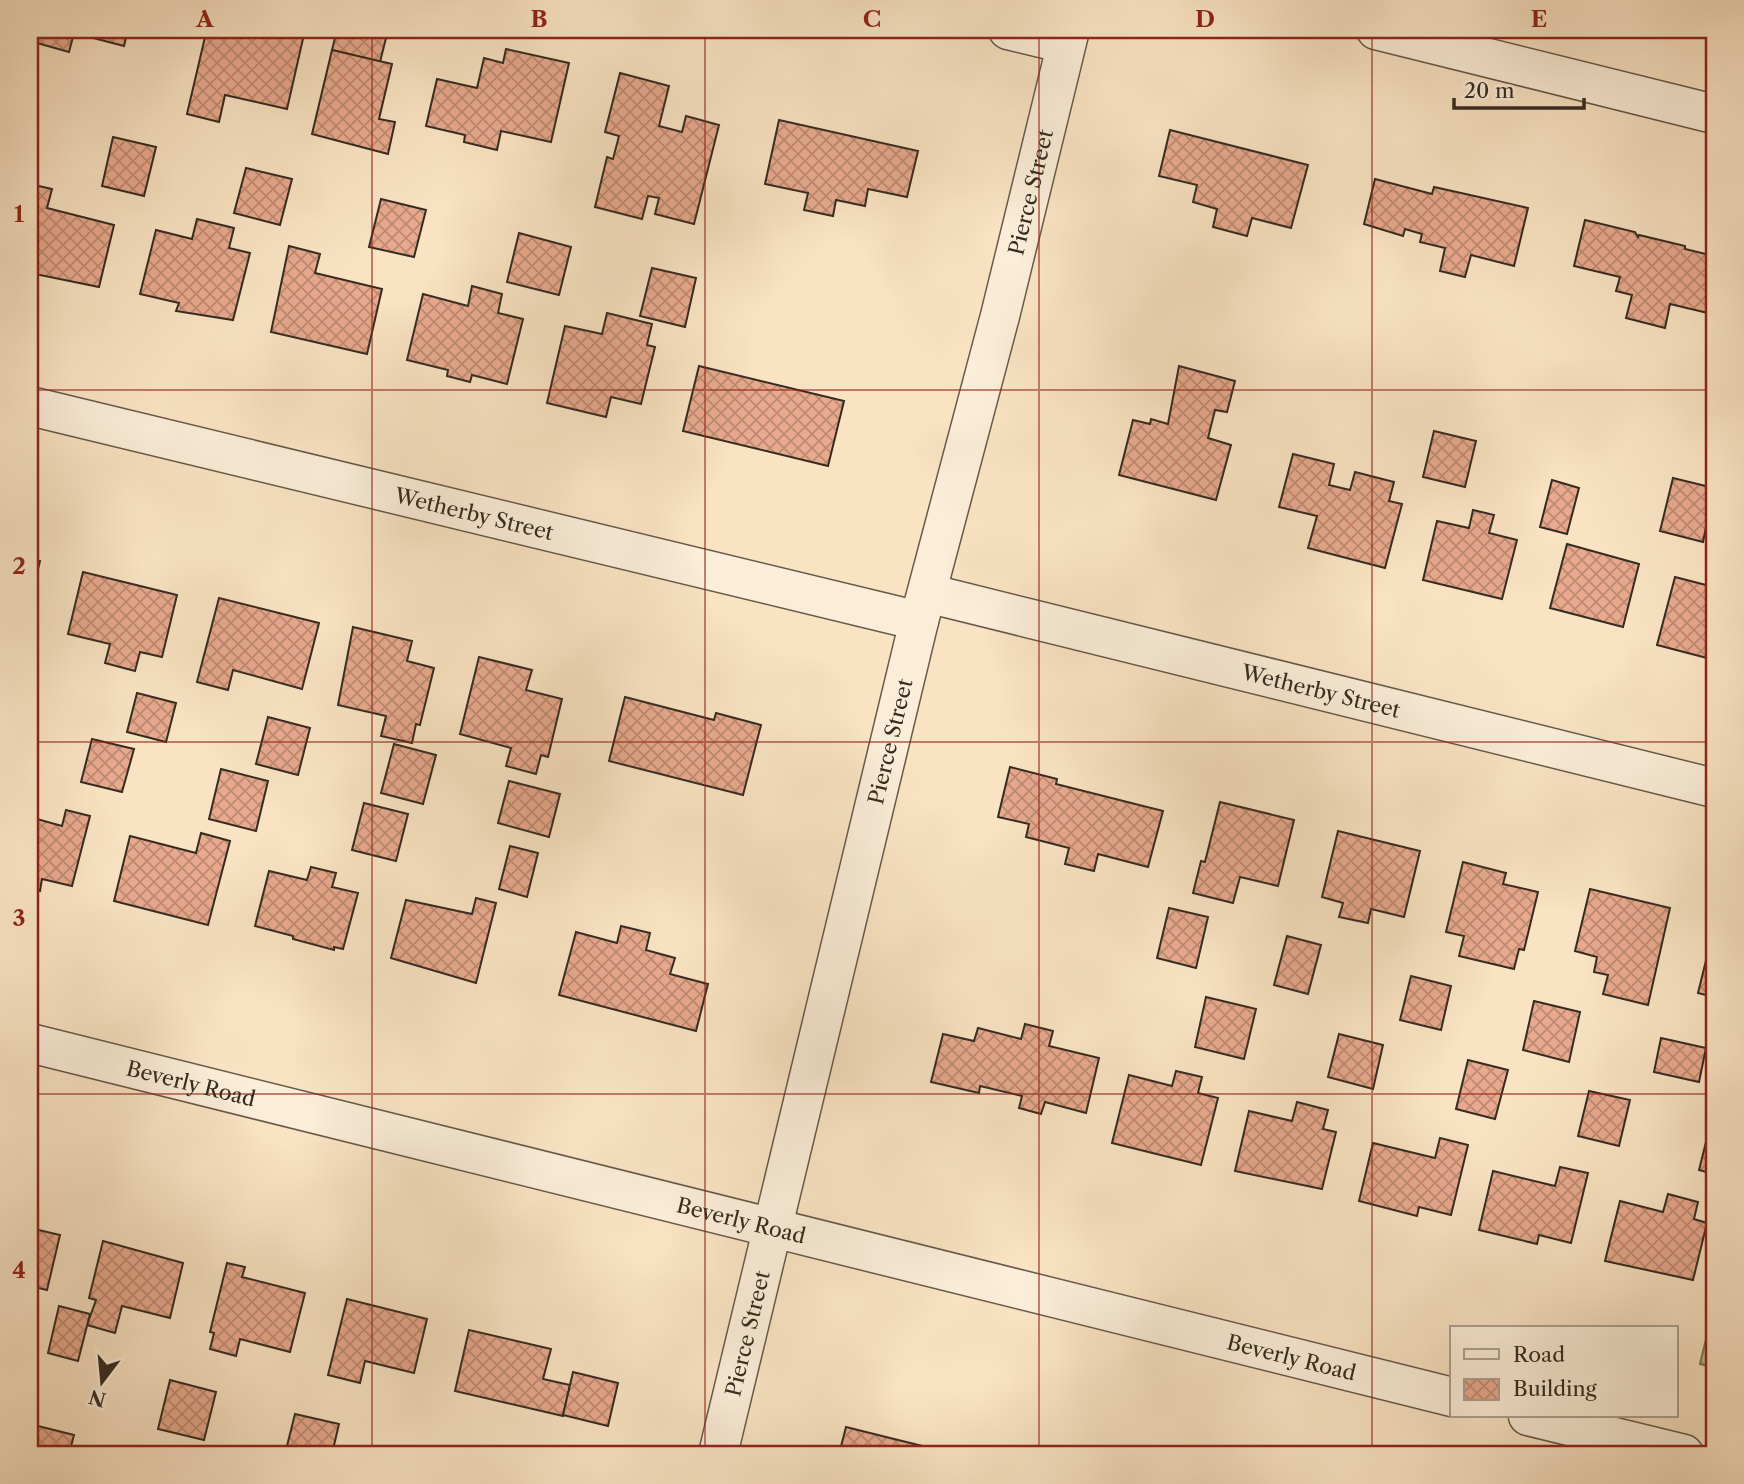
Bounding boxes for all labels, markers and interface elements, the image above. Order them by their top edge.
text: A [195,5,215,33]
text: B [530,5,548,33]
text: C [863,5,881,33]
text: D [1195,5,1215,33]
text: E [1531,5,1547,33]
scale bar [1454,66,1583,110]
text: 20 m [1464,78,1515,103]
street label: Pierce Street [1003,126,1058,258]
text: 1 [14,200,25,228]
street label: Wetherby Street [391,482,557,545]
text: 2 [12,552,26,580]
street label: Wetherby Street [1238,659,1404,722]
street label: Pierce Street [863,675,917,807]
text: 3 [13,904,26,932]
street label: Beverly Road [124,1055,258,1111]
street label: Beverly Road [674,1192,809,1248]
text: 4 [12,1256,26,1284]
street label: Pierce Street [720,1267,774,1399]
legend [1450,1326,1678,1418]
street label: Beverly Road [1224,1329,1359,1385]
text: Road [1513,1342,1565,1367]
north arrow [66,1348,136,1418]
text: Building [1513,1376,1598,1401]
text: N [86,1385,109,1411]

